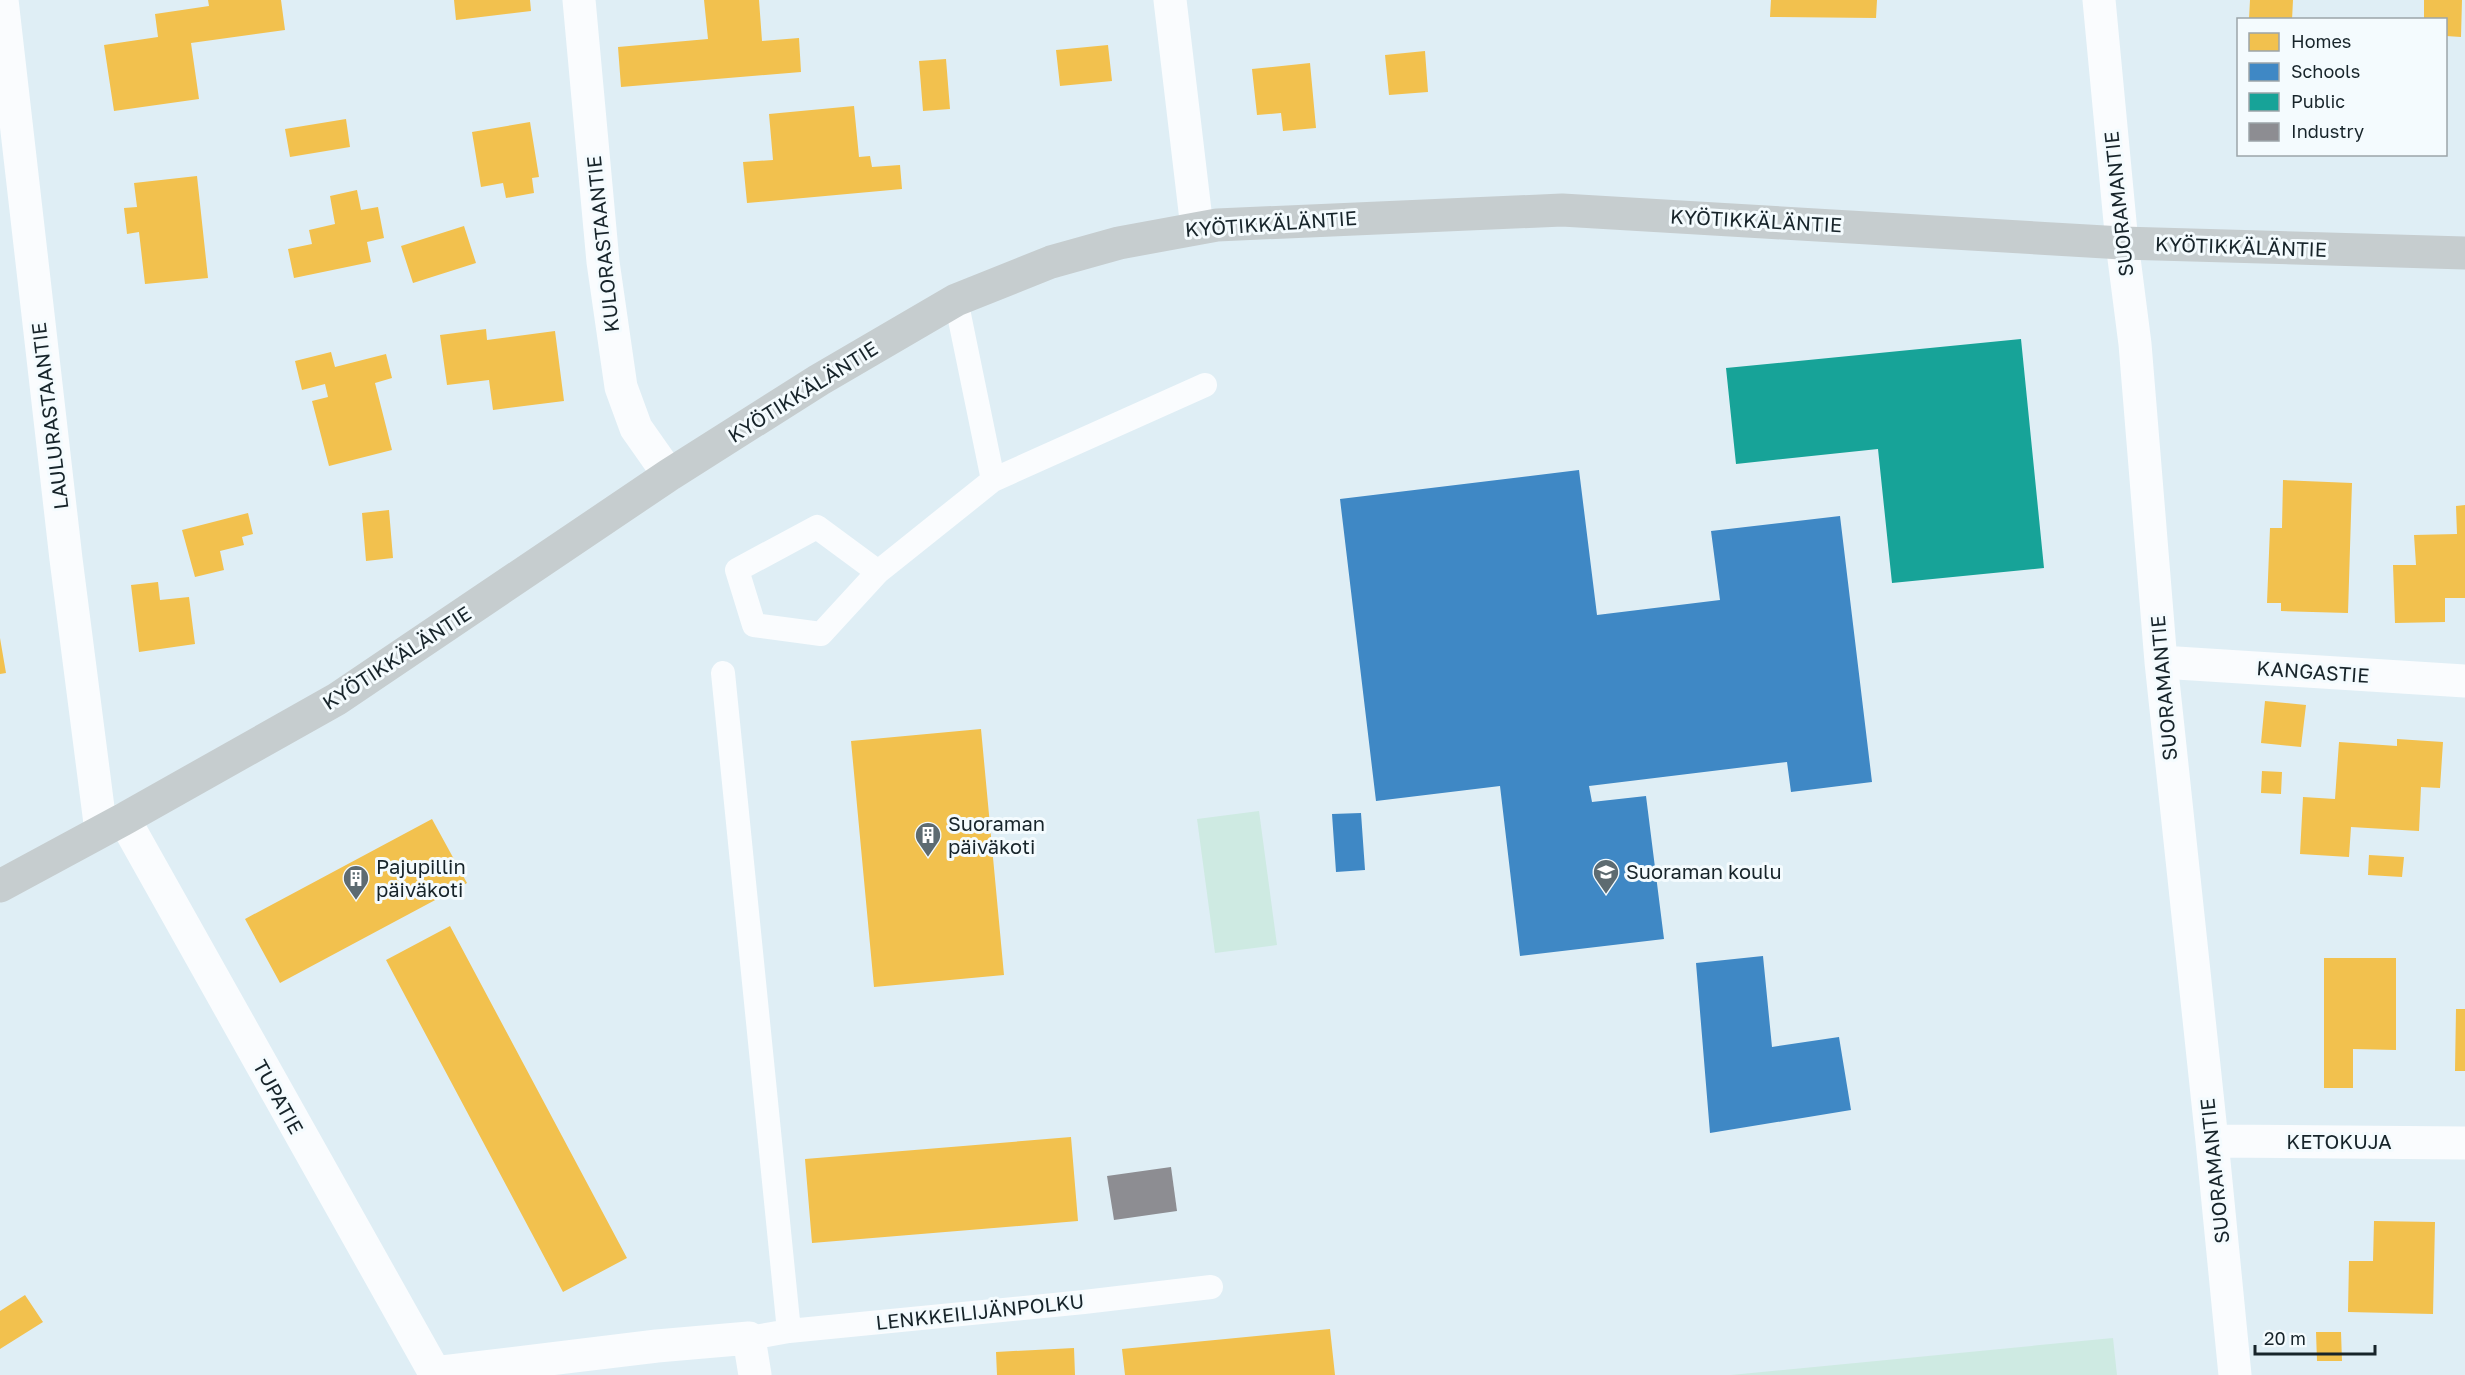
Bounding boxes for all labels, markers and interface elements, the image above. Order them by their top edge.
legend [2237,18,2447,156]
text: Homes [2291,30,2351,52]
text: Schools [2291,60,2360,82]
text: Public [2291,90,2345,112]
text: Industry [2291,120,2364,142]
street label: SUORAMANTIE [2098,130,2138,278]
street label: KULORASTAANTIE [581,155,623,334]
street label: KYÖTIKKÄLÄNTIE [1669,204,1843,236]
street label: KYÖTIKKÄLÄNTIE [1184,205,1358,241]
street label: KYÖTIKKÄLÄNTIE [2155,231,2327,261]
street label: LAULURASTAANTIE [26,321,72,511]
street label: KYÖTIKKÄLÄNTIE [723,335,882,447]
street label: KYÖTIKKÄLÄNTIE [318,600,475,714]
street label: SUORAMANTIE [2145,614,2181,762]
street label: KANGASTIE [2256,655,2370,687]
place label: Suoraman päiväkoti [948,811,1045,858]
building icon: Suoraman päiväkoti [913,820,943,858]
place label: Pajupillin päiväkoti [376,854,466,901]
school or university icon: Suoraman koulu [1591,857,1621,895]
place label: Suoraman koulu [1626,859,1782,883]
building icon: Pajupillin päiväkoti [341,863,371,901]
street label: TUPATIE [249,1055,309,1138]
street label: SUORAMANTIE [2194,1097,2234,1245]
street label: KETOKUJA [2286,1129,2392,1153]
street label: LENKKEILIJÄNPOLKU [875,1288,1085,1334]
scale bar [2255,1318,2375,1356]
text: 20 m [2264,1327,2306,1349]

